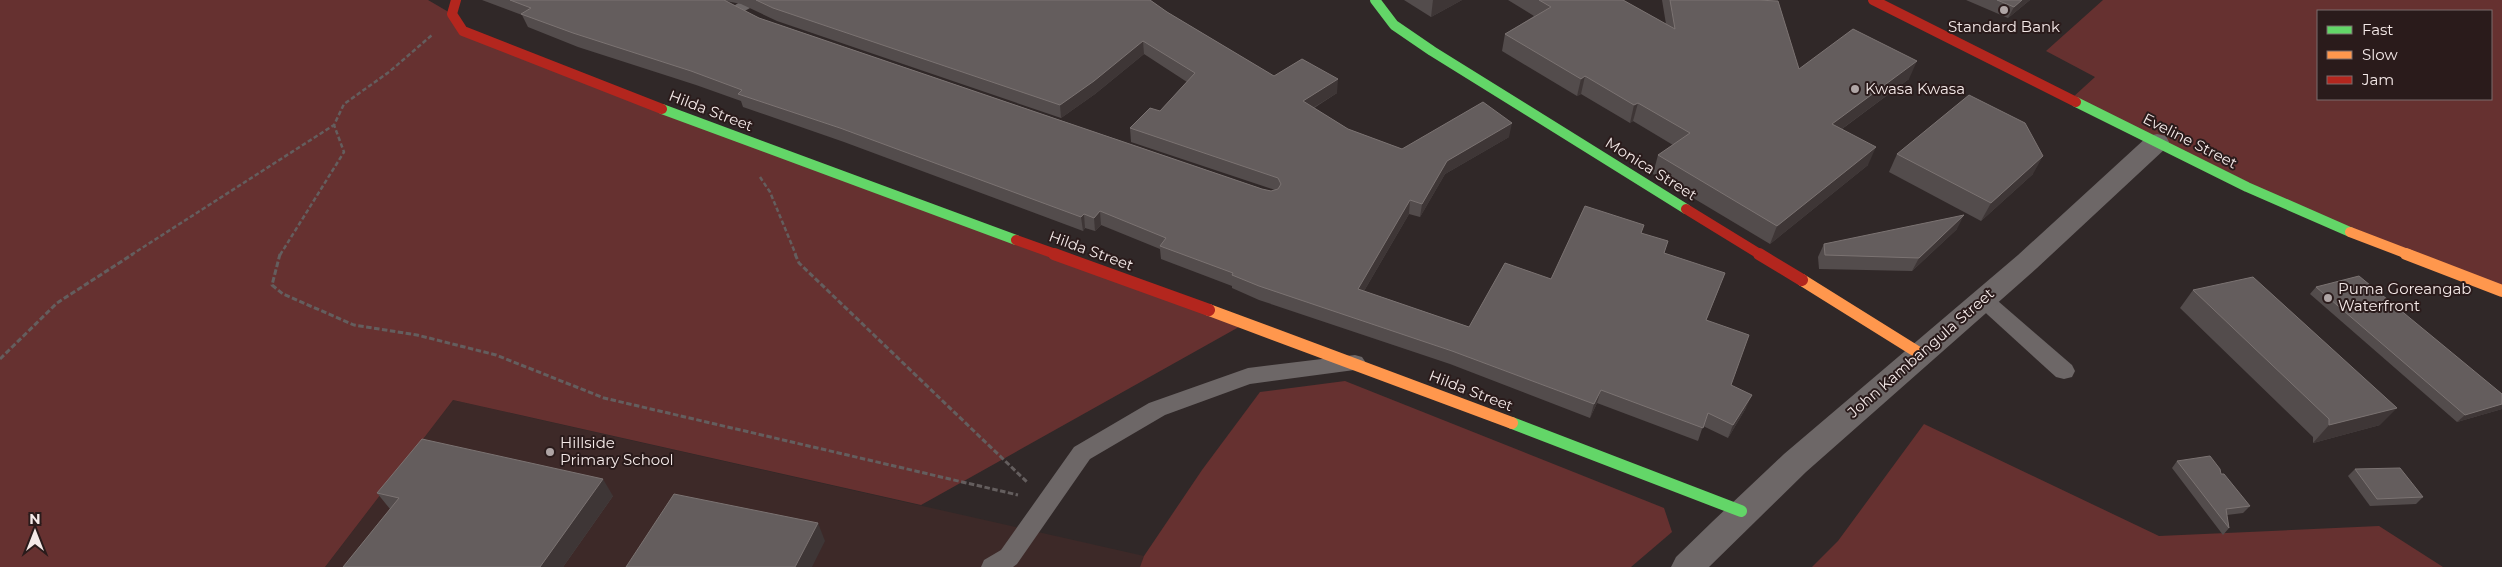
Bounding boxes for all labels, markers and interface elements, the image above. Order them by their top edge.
marker: Standard Bank [1998,4,2010,16]
legend [2317,10,2492,100]
place label: Standard Bank [1948,17,2060,36]
text: Fast [2362,20,2393,39]
text: Slow [2362,45,2398,64]
text: Jam [2361,70,2394,89]
place label: Kwasa Kwasa [1865,79,1965,98]
marker: Kwasa Kwasa [1849,83,1861,95]
street label: Hilda Street [666,86,756,135]
street label: Eveline Street [2140,109,2241,172]
street label: Monica Street [1602,133,1701,204]
street label: Hilda Street [1046,226,1136,275]
place label: Puma Goreangab Waterfront [2338,279,2472,315]
street label: John Kambangula Street [1843,284,1998,422]
marker: Puma Goreangab Waterfront [2322,292,2334,304]
street label: Hilda Street [1426,366,1516,415]
place label: Hillside Primary School [560,433,674,469]
marker: Hillside Primary School [544,446,556,458]
north arrow [10,507,60,557]
text: N [29,510,41,528]

